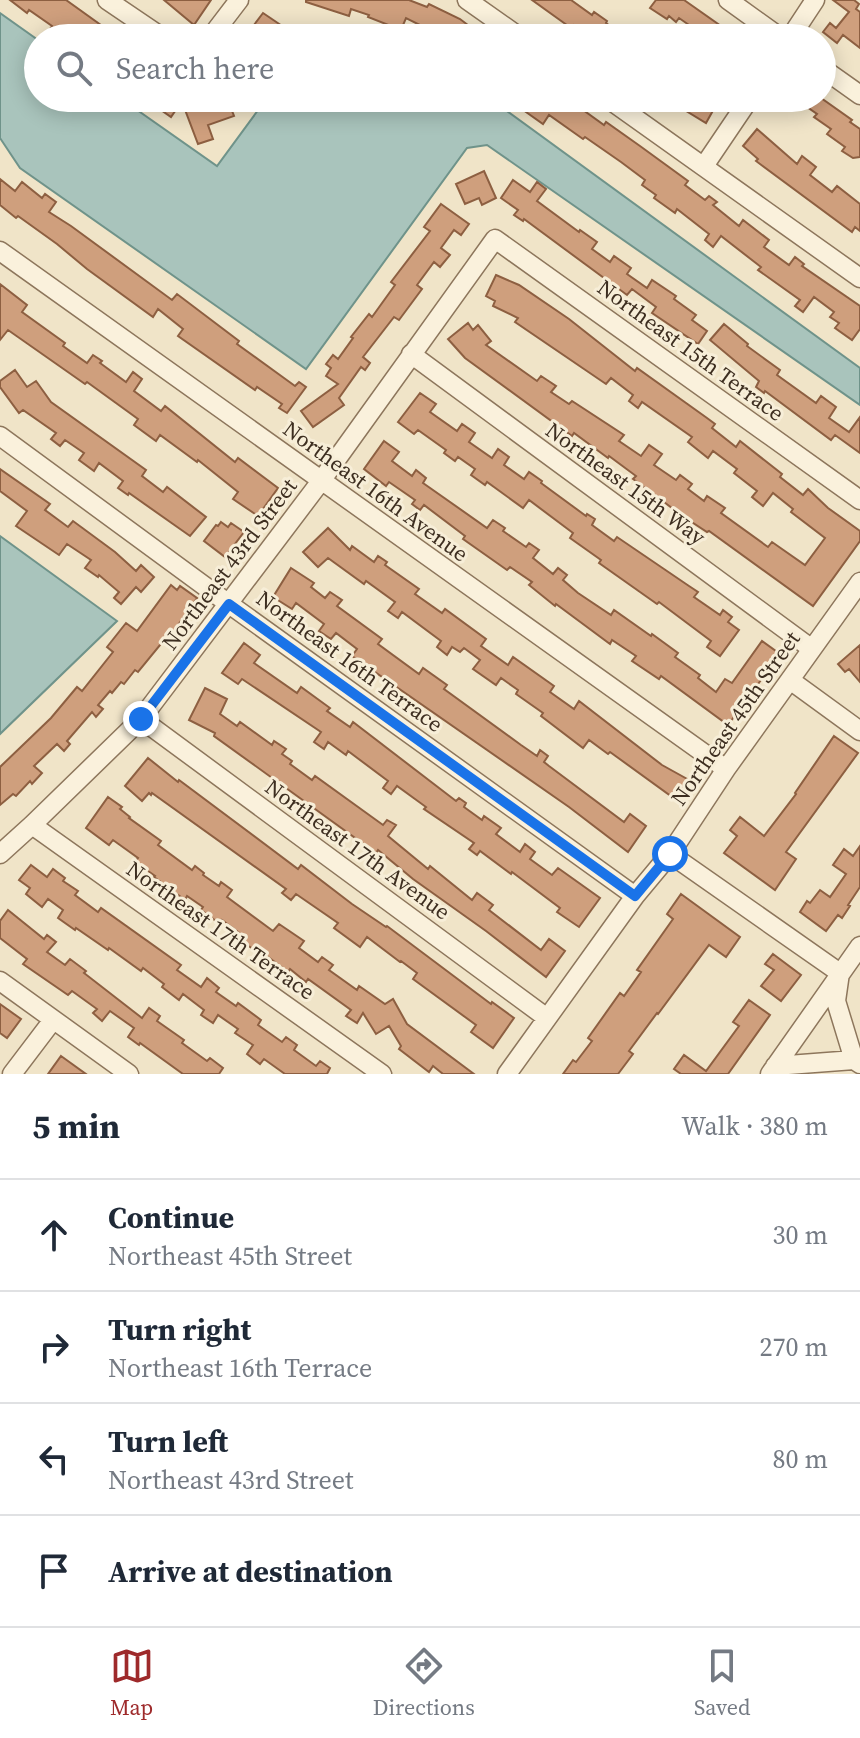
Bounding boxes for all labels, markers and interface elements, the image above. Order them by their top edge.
search box [24,24,836,112]
icon: search [52,46,96,90]
text: Search here [116,48,274,89]
street label: Northeast 15th Terrace [592,272,790,428]
street label: Northeast 16th Avenue [277,414,475,568]
street label: Northeast 15th Way [540,415,713,552]
street label: Northeast 43rd Street [155,471,304,656]
street label: Northeast 16th Terrace [251,583,449,739]
street label: Northeast 45th Street [663,624,807,811]
route end [123,701,159,737]
street label: Northeast 17th Avenue [259,772,457,926]
route start [652,836,688,872]
street label: Northeast 17th Terrace [121,854,321,1006]
text: 5 min [32,1103,120,1149]
text: Walk · 380 m [681,1108,828,1144]
text: Continue [108,1197,234,1238]
icon: ahead [32,1213,76,1257]
text: 30 m [773,1217,828,1253]
text: Northeast 45th Street [108,1238,352,1274]
text: Turn right [108,1309,251,1350]
icon: right [32,1325,76,1369]
text: 270 m [760,1329,828,1365]
text: Northeast 16th Terrace [108,1350,372,1386]
text: Turn left [108,1421,228,1462]
icon: left [32,1437,76,1481]
text: 80 m [773,1441,828,1477]
text: Northeast 43rd Street [108,1462,353,1498]
icon: arrive [32,1549,76,1593]
text: Arrive at destination [108,1551,393,1592]
tab: Map [110,1644,154,1722]
tab: Directions [373,1644,475,1722]
tab: Saved [694,1644,750,1722]

